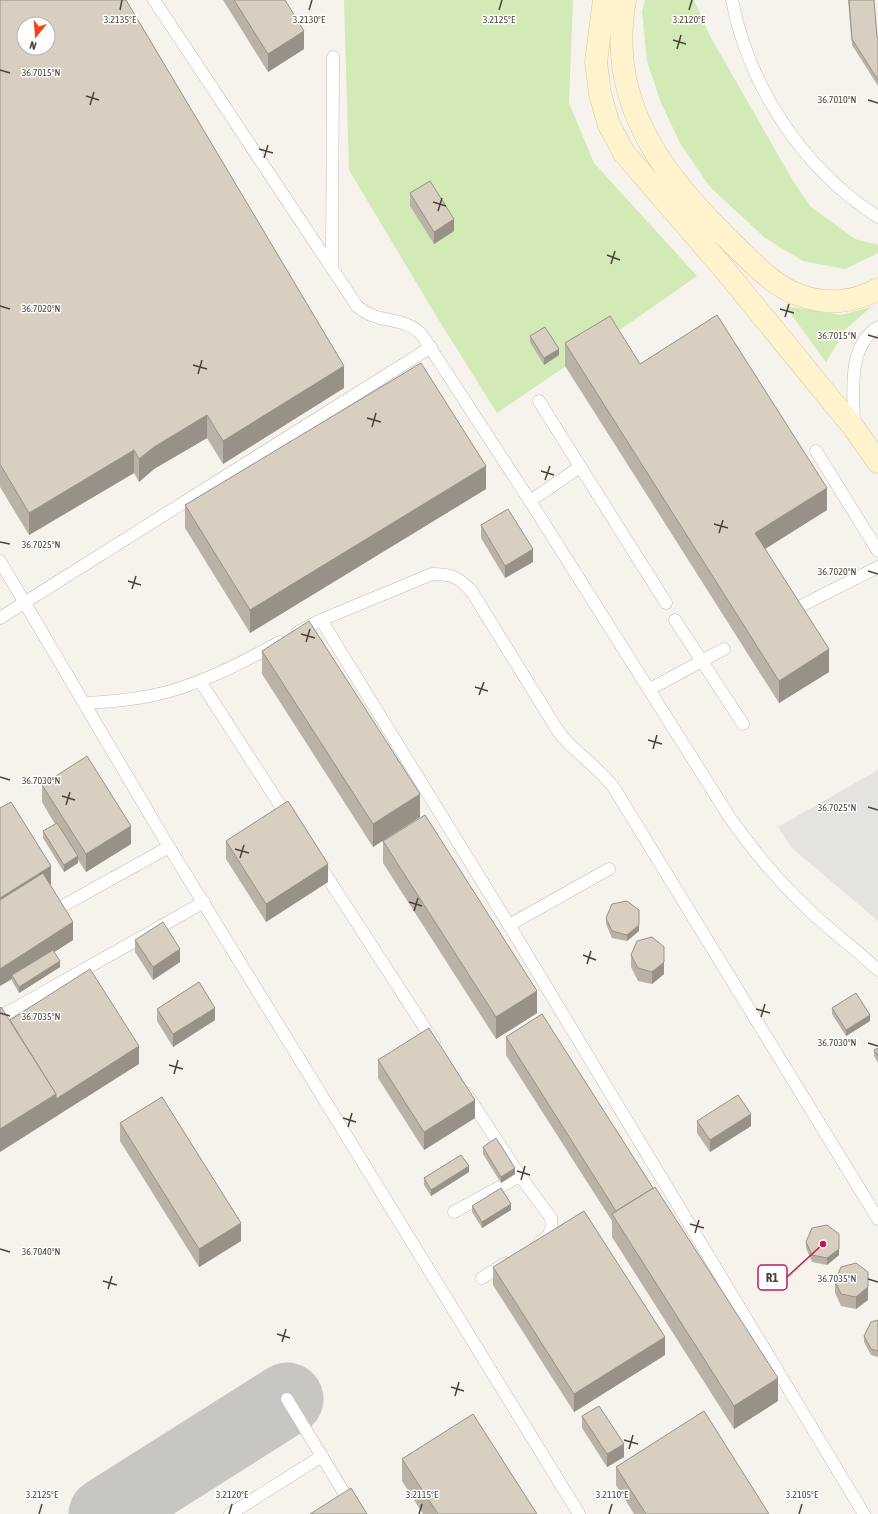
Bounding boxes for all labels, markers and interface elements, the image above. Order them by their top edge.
text: 3.2135°E [104,14,137,25]
text: 3.2130°E [293,14,326,25]
text: 3.2125°E [483,14,516,25]
text: 3.2120°E [673,14,706,25]
north arrow [16,16,56,56]
text: N [28,39,38,52]
text: 36.7015°N [22,67,60,78]
text: 36.7010°N [818,94,856,105]
text: 36.7020°N [22,303,60,314]
text: 36.7015°N [818,330,856,341]
text: 36.7025°N [22,539,60,550]
text: 36.7020°N [818,566,856,577]
text: 36.7030°N [22,775,60,786]
text: 36.7025°N [818,802,856,813]
text: 36.7035°N [22,1011,60,1022]
text: 36.7030°N [818,1037,856,1048]
text: 36.7040°N [22,1246,60,1257]
callout: R1 [758,1265,787,1290]
text: R1 [766,1270,778,1285]
text: 36.7035°N [818,1273,856,1284]
text: 3.2125°E [26,1489,59,1500]
text: 3.2120°E [216,1489,249,1500]
text: 3.2115°E [406,1489,439,1500]
text: 3.2110°E [596,1489,629,1500]
text: 3.2105°E [786,1489,819,1500]

